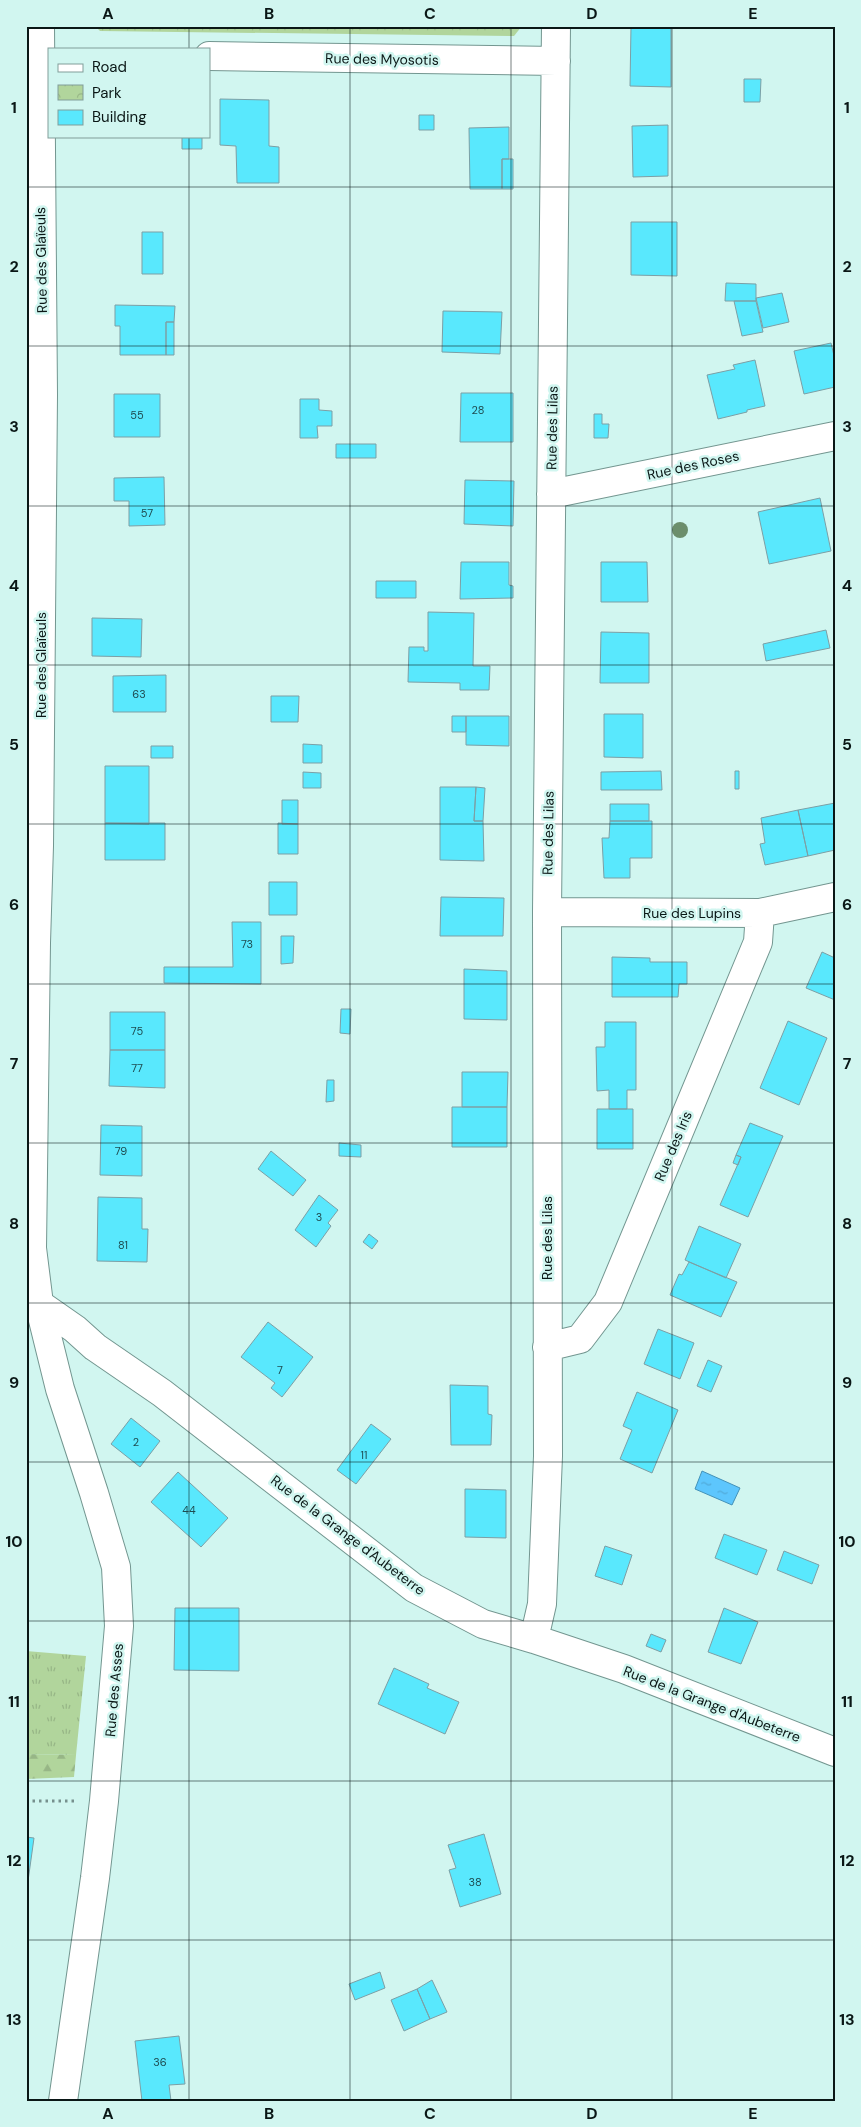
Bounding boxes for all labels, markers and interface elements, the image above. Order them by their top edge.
text: A [102,3,114,24]
text: B [264,3,274,24]
text: C [424,3,436,24]
text: D [586,3,598,24]
text: E [748,3,758,24]
legend [48,48,210,138]
street label: Rue des Myosotis [325,49,439,69]
text: Road [92,57,127,77]
text: Park [92,83,122,103]
text: 1 [11,97,17,118]
text: 1 [844,97,850,118]
text: Building [92,107,147,127]
street label: Rue des Glaïeuls [31,207,51,313]
text: 2 [9,256,19,277]
text: 2 [842,256,852,277]
street label: Rue des Lilas [542,386,562,470]
house number: 28 [472,403,484,417]
house number: 55 [130,408,144,422]
text: 3 [9,416,19,437]
text: 3 [842,416,852,437]
street label: Rue des Roses [645,446,741,484]
house number: 57 [141,506,153,520]
text: 4 [9,575,19,596]
text: 4 [842,575,852,596]
street label: Rue des Glaïeuls [32,612,50,718]
house number: 63 [132,687,146,701]
text: 5 [9,734,19,755]
text: 5 [842,734,852,755]
street label: Rue des Lilas [538,791,558,875]
text: 6 [9,894,19,915]
text: 6 [842,894,852,915]
street label: Rue des Lupins [643,904,741,922]
house number: 73 [241,937,253,951]
house number: 75 [131,1024,143,1038]
text: 7 [10,1053,19,1074]
text: 7 [843,1053,852,1074]
house number: 77 [131,1061,143,1075]
street label: Rue des Iris [650,1108,696,1184]
house number: 79 [115,1144,127,1158]
street label: Rue des Lilas [538,1196,556,1280]
house number: 3 [316,1210,322,1224]
text: 8 [9,1213,19,1234]
text: 8 [842,1213,852,1234]
house number: 81 [118,1238,128,1252]
house number: 7 [277,1363,283,1377]
text: 9 [9,1372,19,1393]
text: 9 [842,1372,852,1393]
house number: 2 [133,1435,139,1449]
house number: 11 [361,1448,367,1462]
street label: Rue de la Grange d'Aubeterre [267,1471,429,1599]
house number: 44 [182,1503,196,1517]
text: 10 [5,1531,23,1552]
text: 10 [838,1531,856,1552]
street label: Rue des Asses [101,1642,127,1738]
street label: Rue de la Grange d'Aubeterre [621,1662,803,1746]
text: 11 [8,1691,20,1712]
text: 11 [841,1691,853,1712]
text: 12 [6,1850,22,1871]
text: 12 [839,1850,855,1871]
house number: 38 [468,1875,482,1889]
text: 13 [6,2009,22,2030]
text: 13 [839,2009,855,2030]
house number: 36 [153,2055,167,2069]
text: A [102,2103,114,2124]
text: B [264,2103,274,2124]
text: C [424,2103,436,2124]
text: D [586,2103,598,2124]
text: E [748,2103,758,2124]

